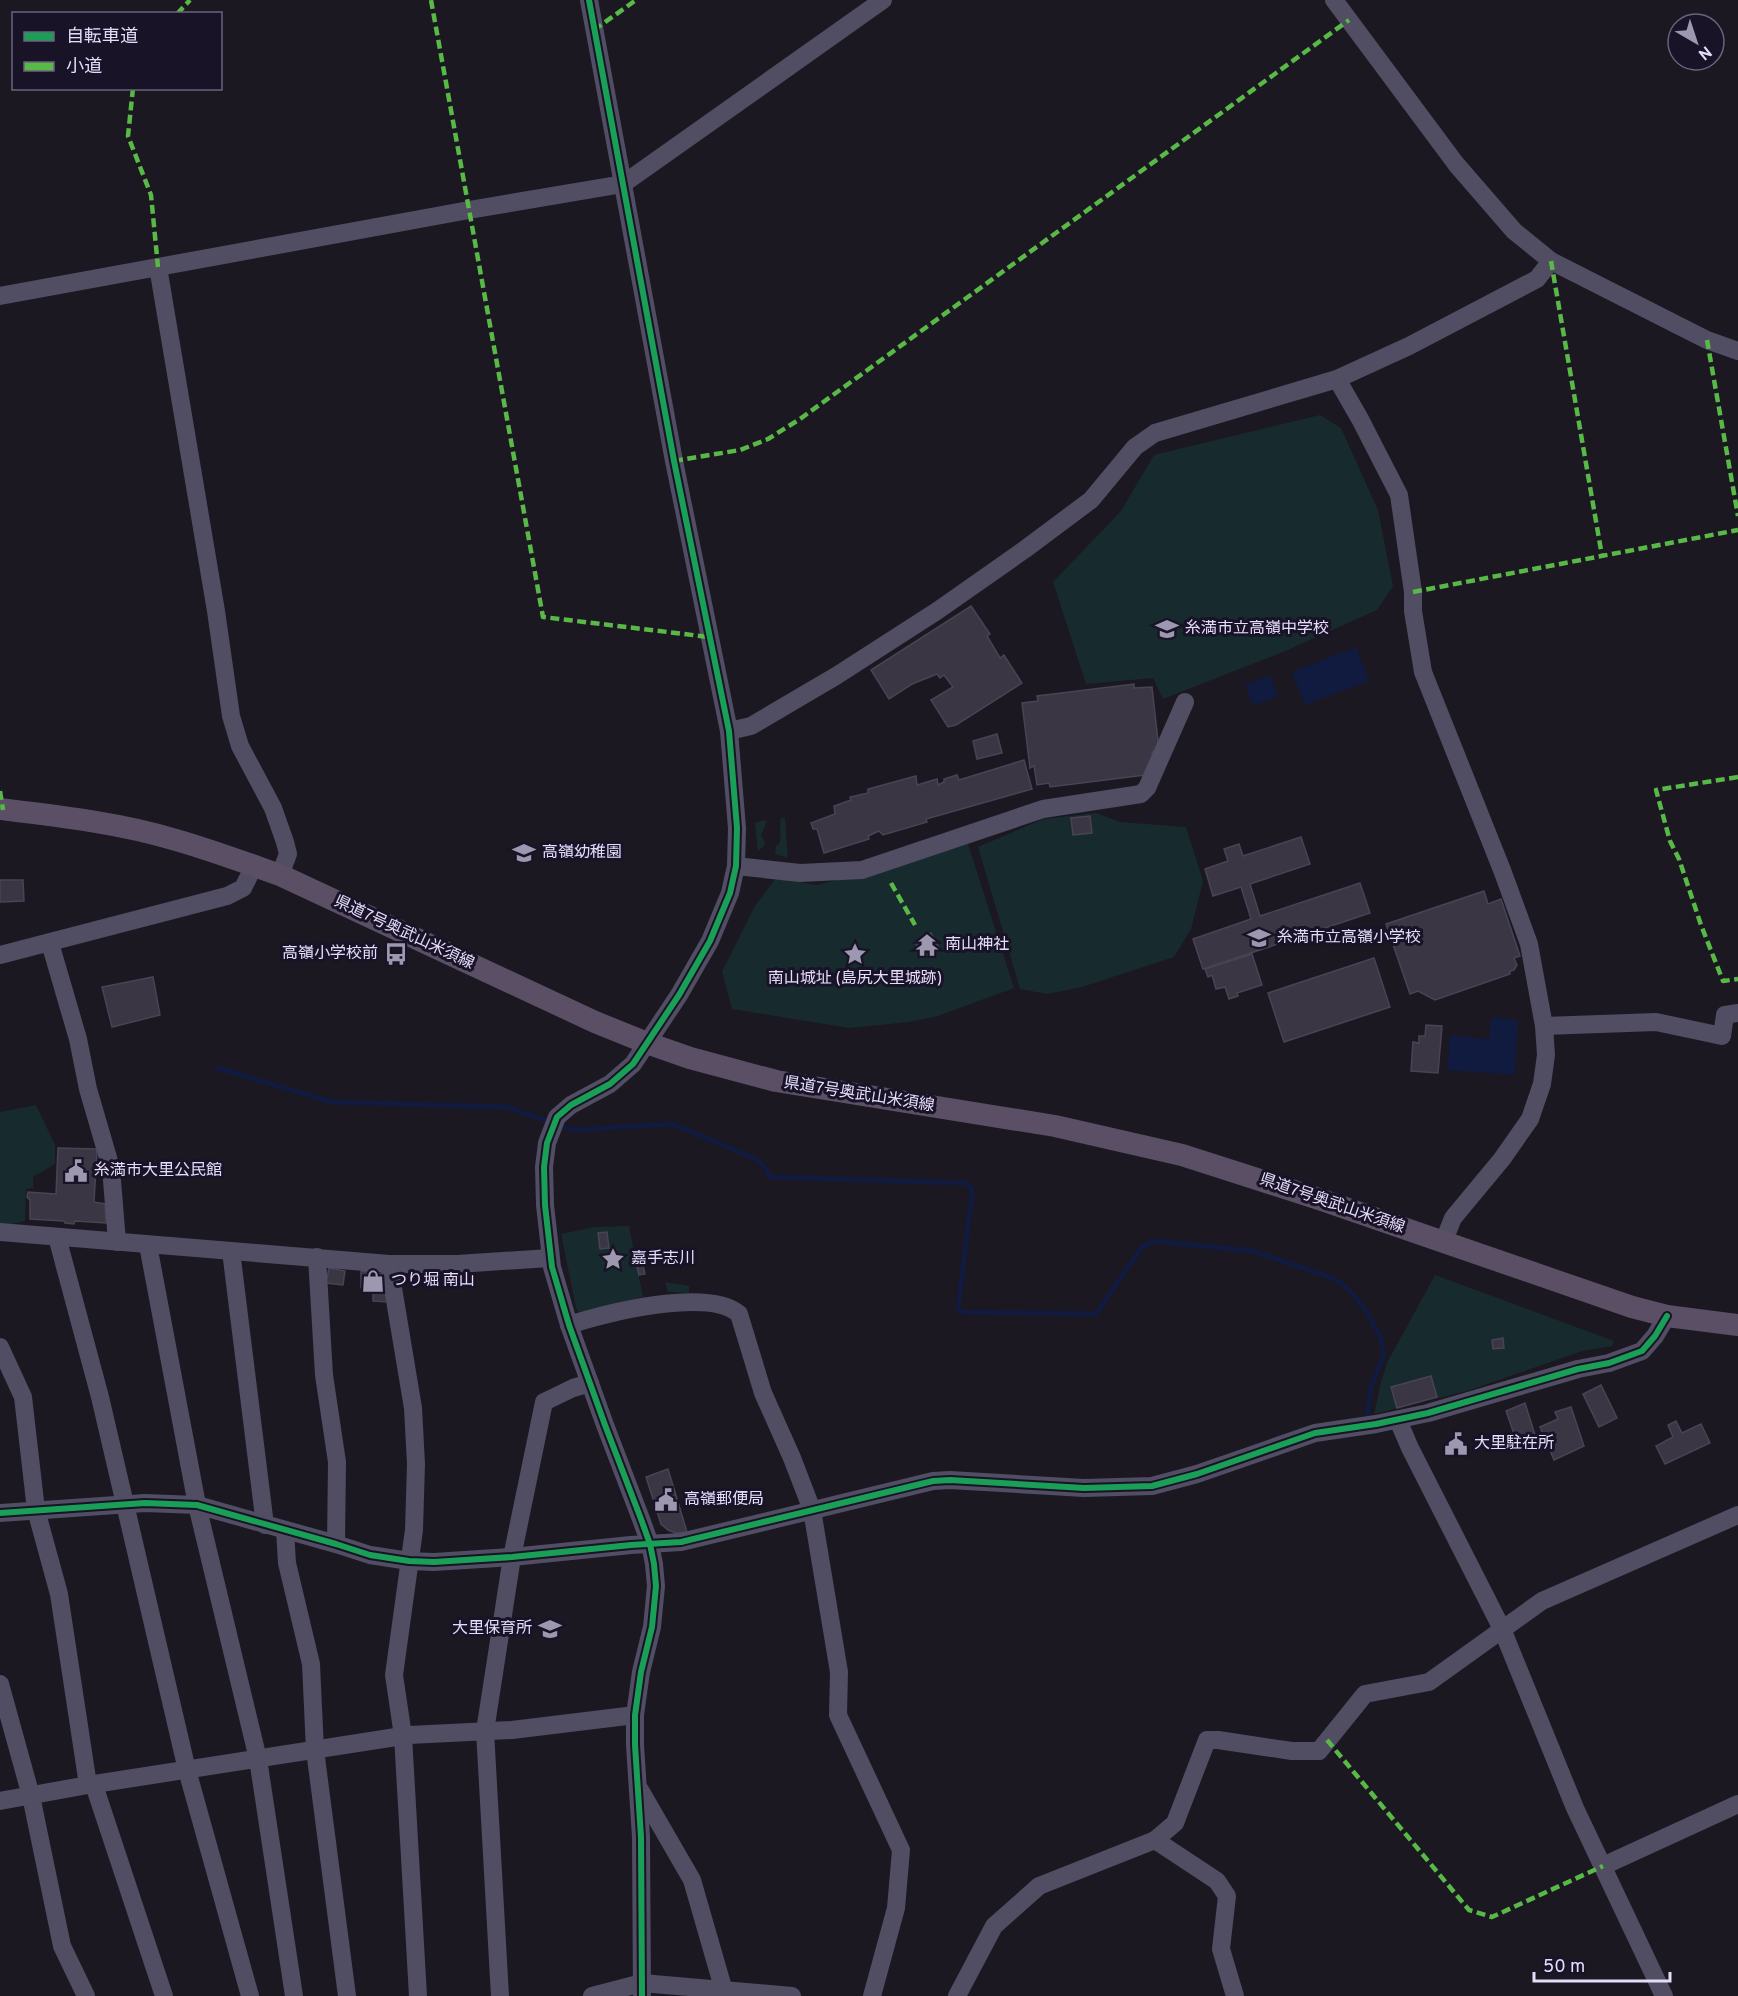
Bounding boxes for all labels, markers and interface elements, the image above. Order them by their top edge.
legend [12,12,222,90]
north arrow [1666,12,1726,72]
text: 自転車道 [66,26,138,49]
text: N [1693,41,1715,63]
text: 小道 [66,56,102,79]
school or university icon: 糸満市立高嶺中学校 [1154,616,1180,642]
place label: 糸満市立高嶺中学校 [1185,619,1329,639]
school or university icon: 高嶺幼稚園 [511,840,537,866]
place label: 高嶺幼稚園 [542,843,622,863]
street label: 県道7号奥武山米須線 [331,892,477,974]
school or university icon: 糸満市立高嶺小学校 [1246,925,1272,951]
place label: 糸満市立高嶺小学校 [1277,928,1421,948]
temple icon: 南山神社 [914,932,940,958]
place label: 南山神社 [945,935,1009,955]
bus stop icon: 高嶺小学校前 [383,941,409,967]
place icon: 南山城址 (島尻大里城跡) [842,941,868,967]
place label: 高嶺小学校前 [282,944,378,964]
place label: 南山城址 (島尻大里城跡) [768,969,942,989]
street label: 県道7号奥武山米須線 [782,1073,936,1117]
public building icon: 糸満市大里公民館 [63,1158,89,1184]
place label: 糸満市大里公民館 [94,1161,222,1181]
street label: 県道7号奥武山米須線 [1257,1170,1407,1238]
place icon: 嘉手志川 [600,1246,626,1272]
place label: 嘉手志川 [631,1249,695,1269]
shop icon: つり堀 南山 [360,1268,386,1294]
place label: つり堀 南山 [391,1271,475,1291]
public building icon: 大里駐在所 [1443,1431,1469,1457]
place label: 大里駐在所 [1474,1434,1554,1454]
public building icon: 高嶺郵便局 [653,1487,679,1513]
place label: 高嶺郵便局 [684,1490,764,1510]
school or university icon: 大里保育所 [537,1616,563,1642]
place label: 大里保育所 [452,1619,532,1639]
scale bar [1534,1945,1670,1983]
text: 50 m [1543,1956,1585,1979]

